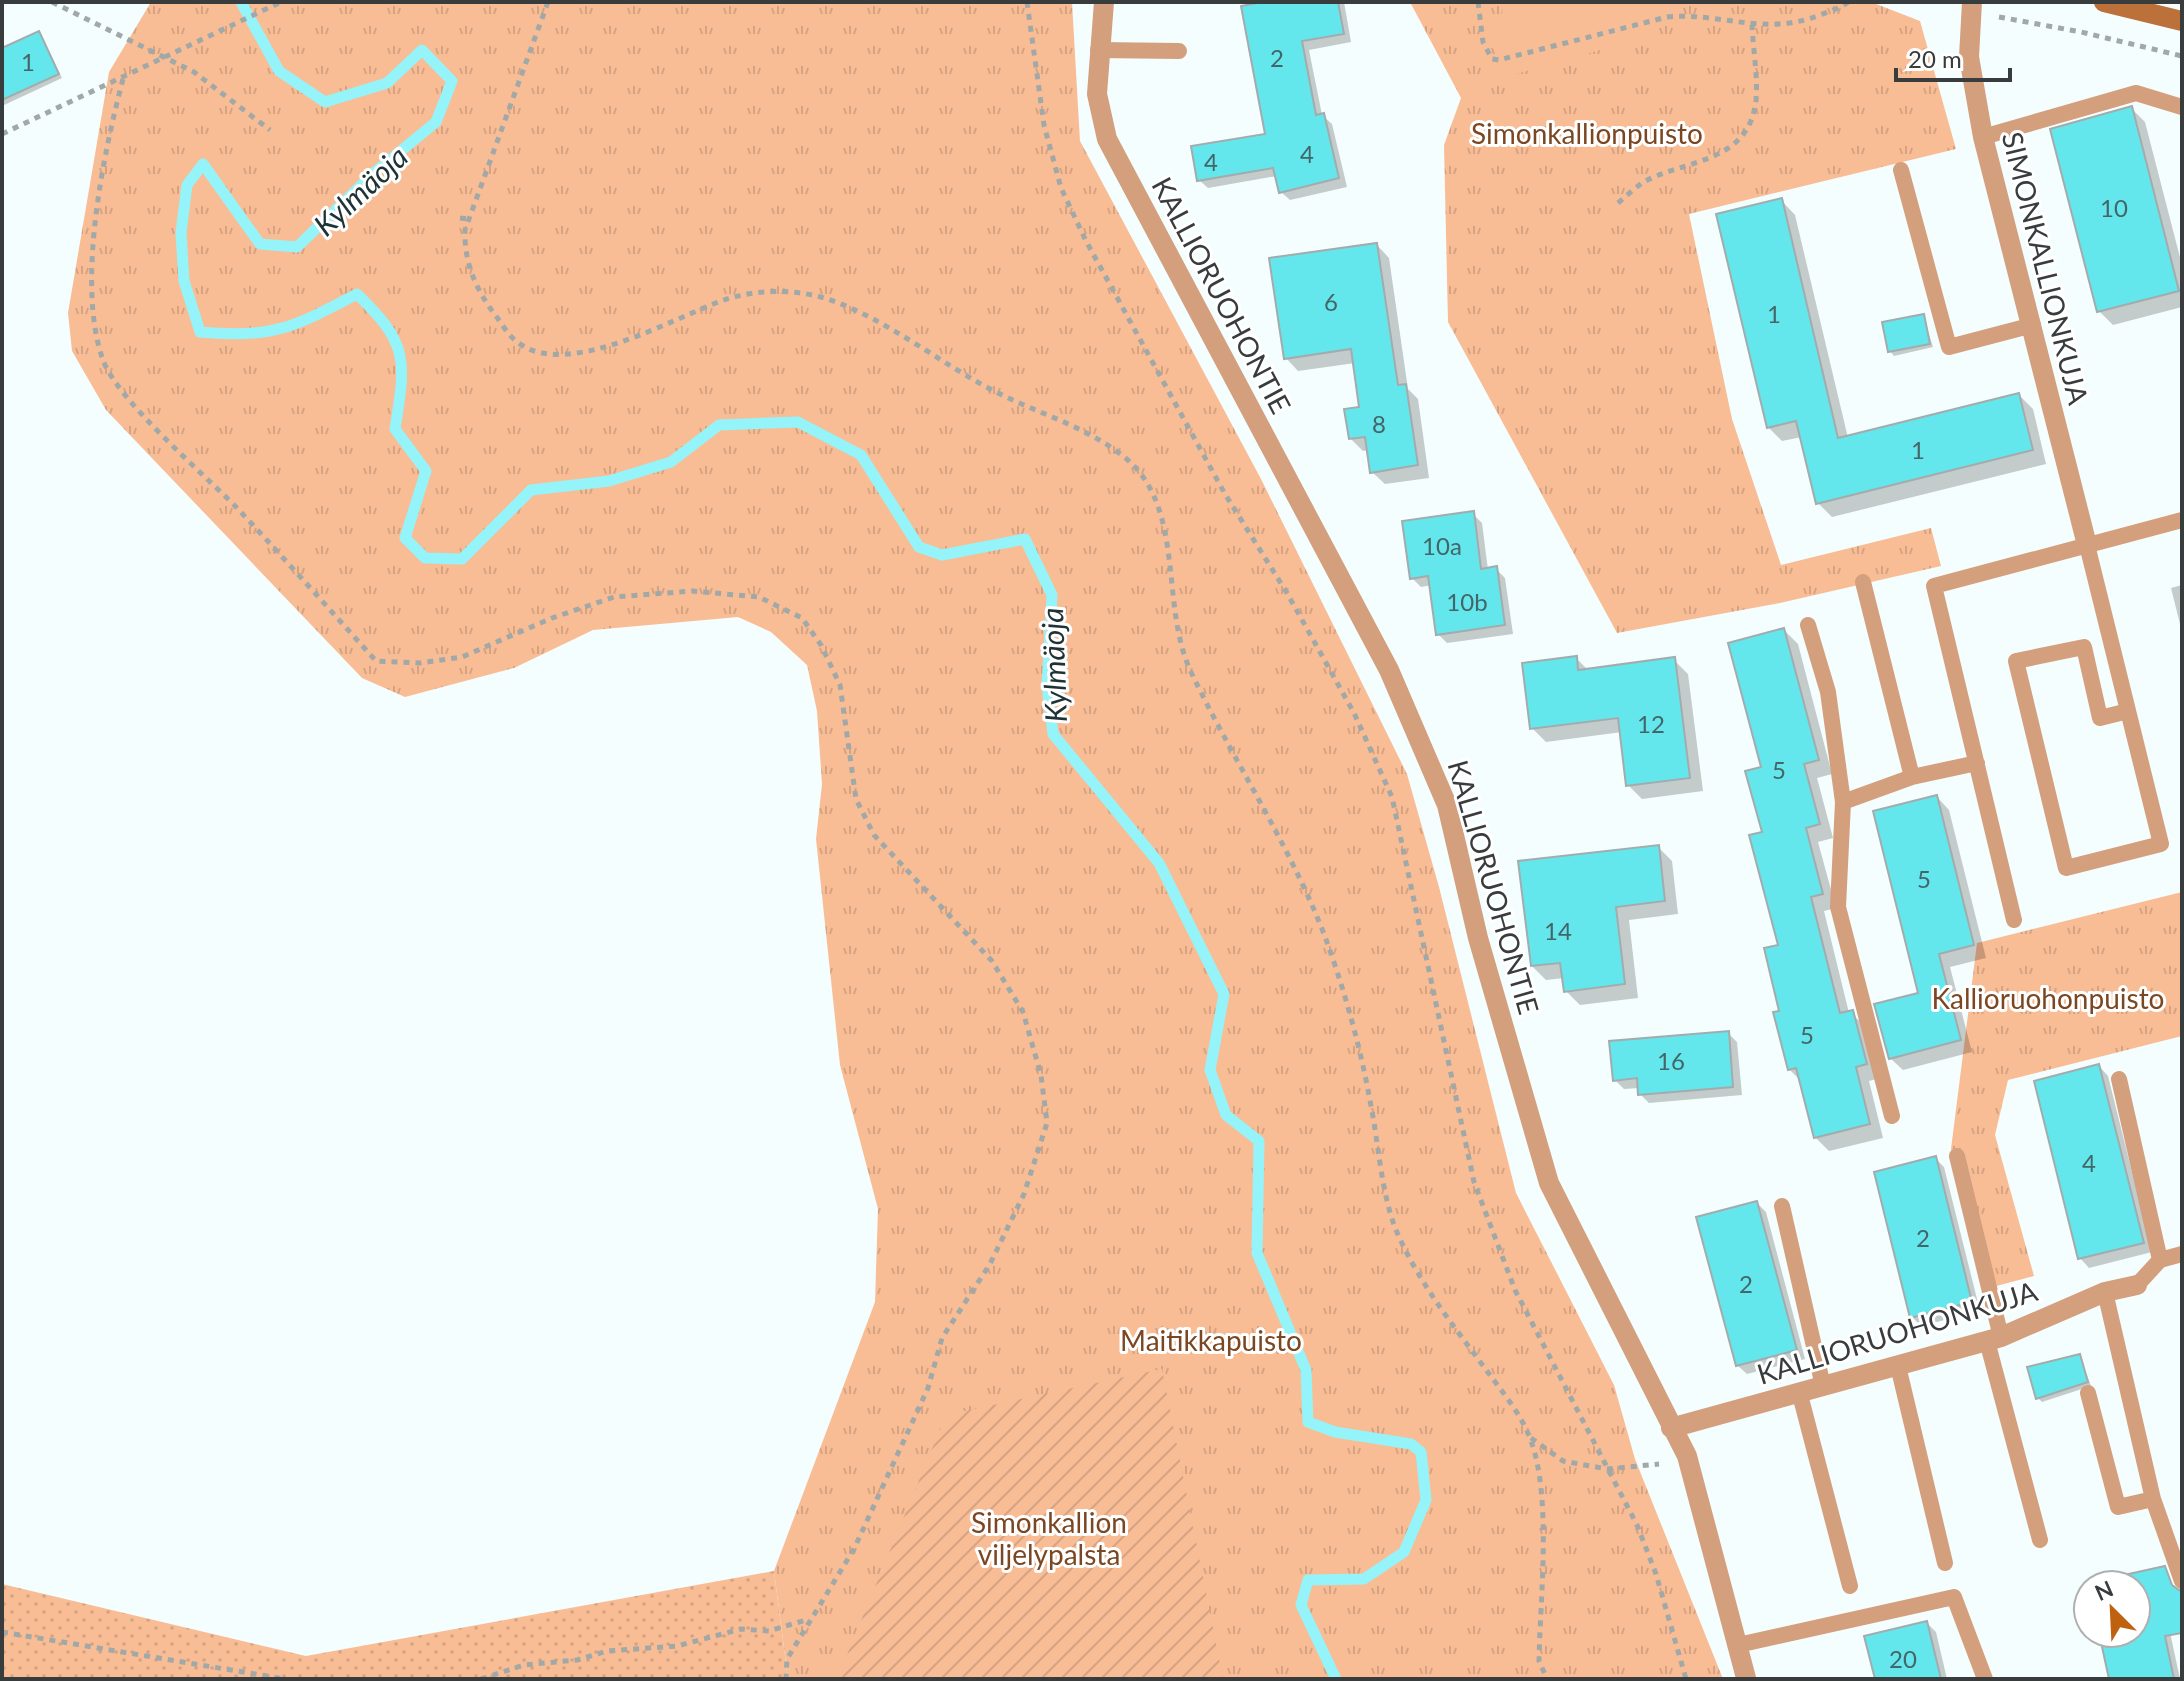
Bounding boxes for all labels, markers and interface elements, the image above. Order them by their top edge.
scale bar [1896,32,2010,82]
house number: 2 [1270,43,1284,72]
text: 20 m [1908,44,1962,73]
house number: 1 [21,47,35,76]
park label: Simonkallionpuisto [1471,116,1703,150]
street label: SIMONKALLIONKUJA [1996,128,2096,408]
water label: Kylmäoja [306,138,414,242]
house number: 4 [1300,139,1314,168]
house number: 4 [1204,147,1218,176]
street label: KALLIORUOHONTIE [1145,171,1299,419]
house number: 10 [2100,193,2128,222]
house number: 6 [1324,287,1338,316]
house number: 1 [1767,299,1781,328]
house number: 8 [1372,409,1386,438]
house number: 1 [1911,435,1925,464]
house number: 10a [1422,531,1462,560]
house number: 10b [1446,587,1488,616]
water label: Kylmäoja [1033,607,1073,723]
house number: 12 [1637,709,1665,738]
house number: 5 [1772,755,1786,784]
street label: KALLIORUOHONTIE [1441,756,1547,1018]
house number: 5 [1917,864,1931,893]
house number: 14 [1544,916,1572,945]
park label: Kallioruohonpuisto [1932,981,2165,1015]
house number: 5 [1800,1020,1814,1049]
house number: 16 [1657,1046,1685,1075]
house number: 4 [2082,1148,2096,1177]
house number: 2 [1916,1223,1930,1252]
house number: 2 [1739,1269,1753,1298]
street label: KALLIORUOHONKUJA [1753,1273,2041,1391]
park label: Maitikkapuisto [1120,1323,1302,1357]
park label: Simonkallion viljelypalsta [971,1505,1127,1571]
north arrow [2072,1569,2152,1649]
text: N [2090,1574,2117,1606]
house number: 20 [1889,1644,1917,1673]

